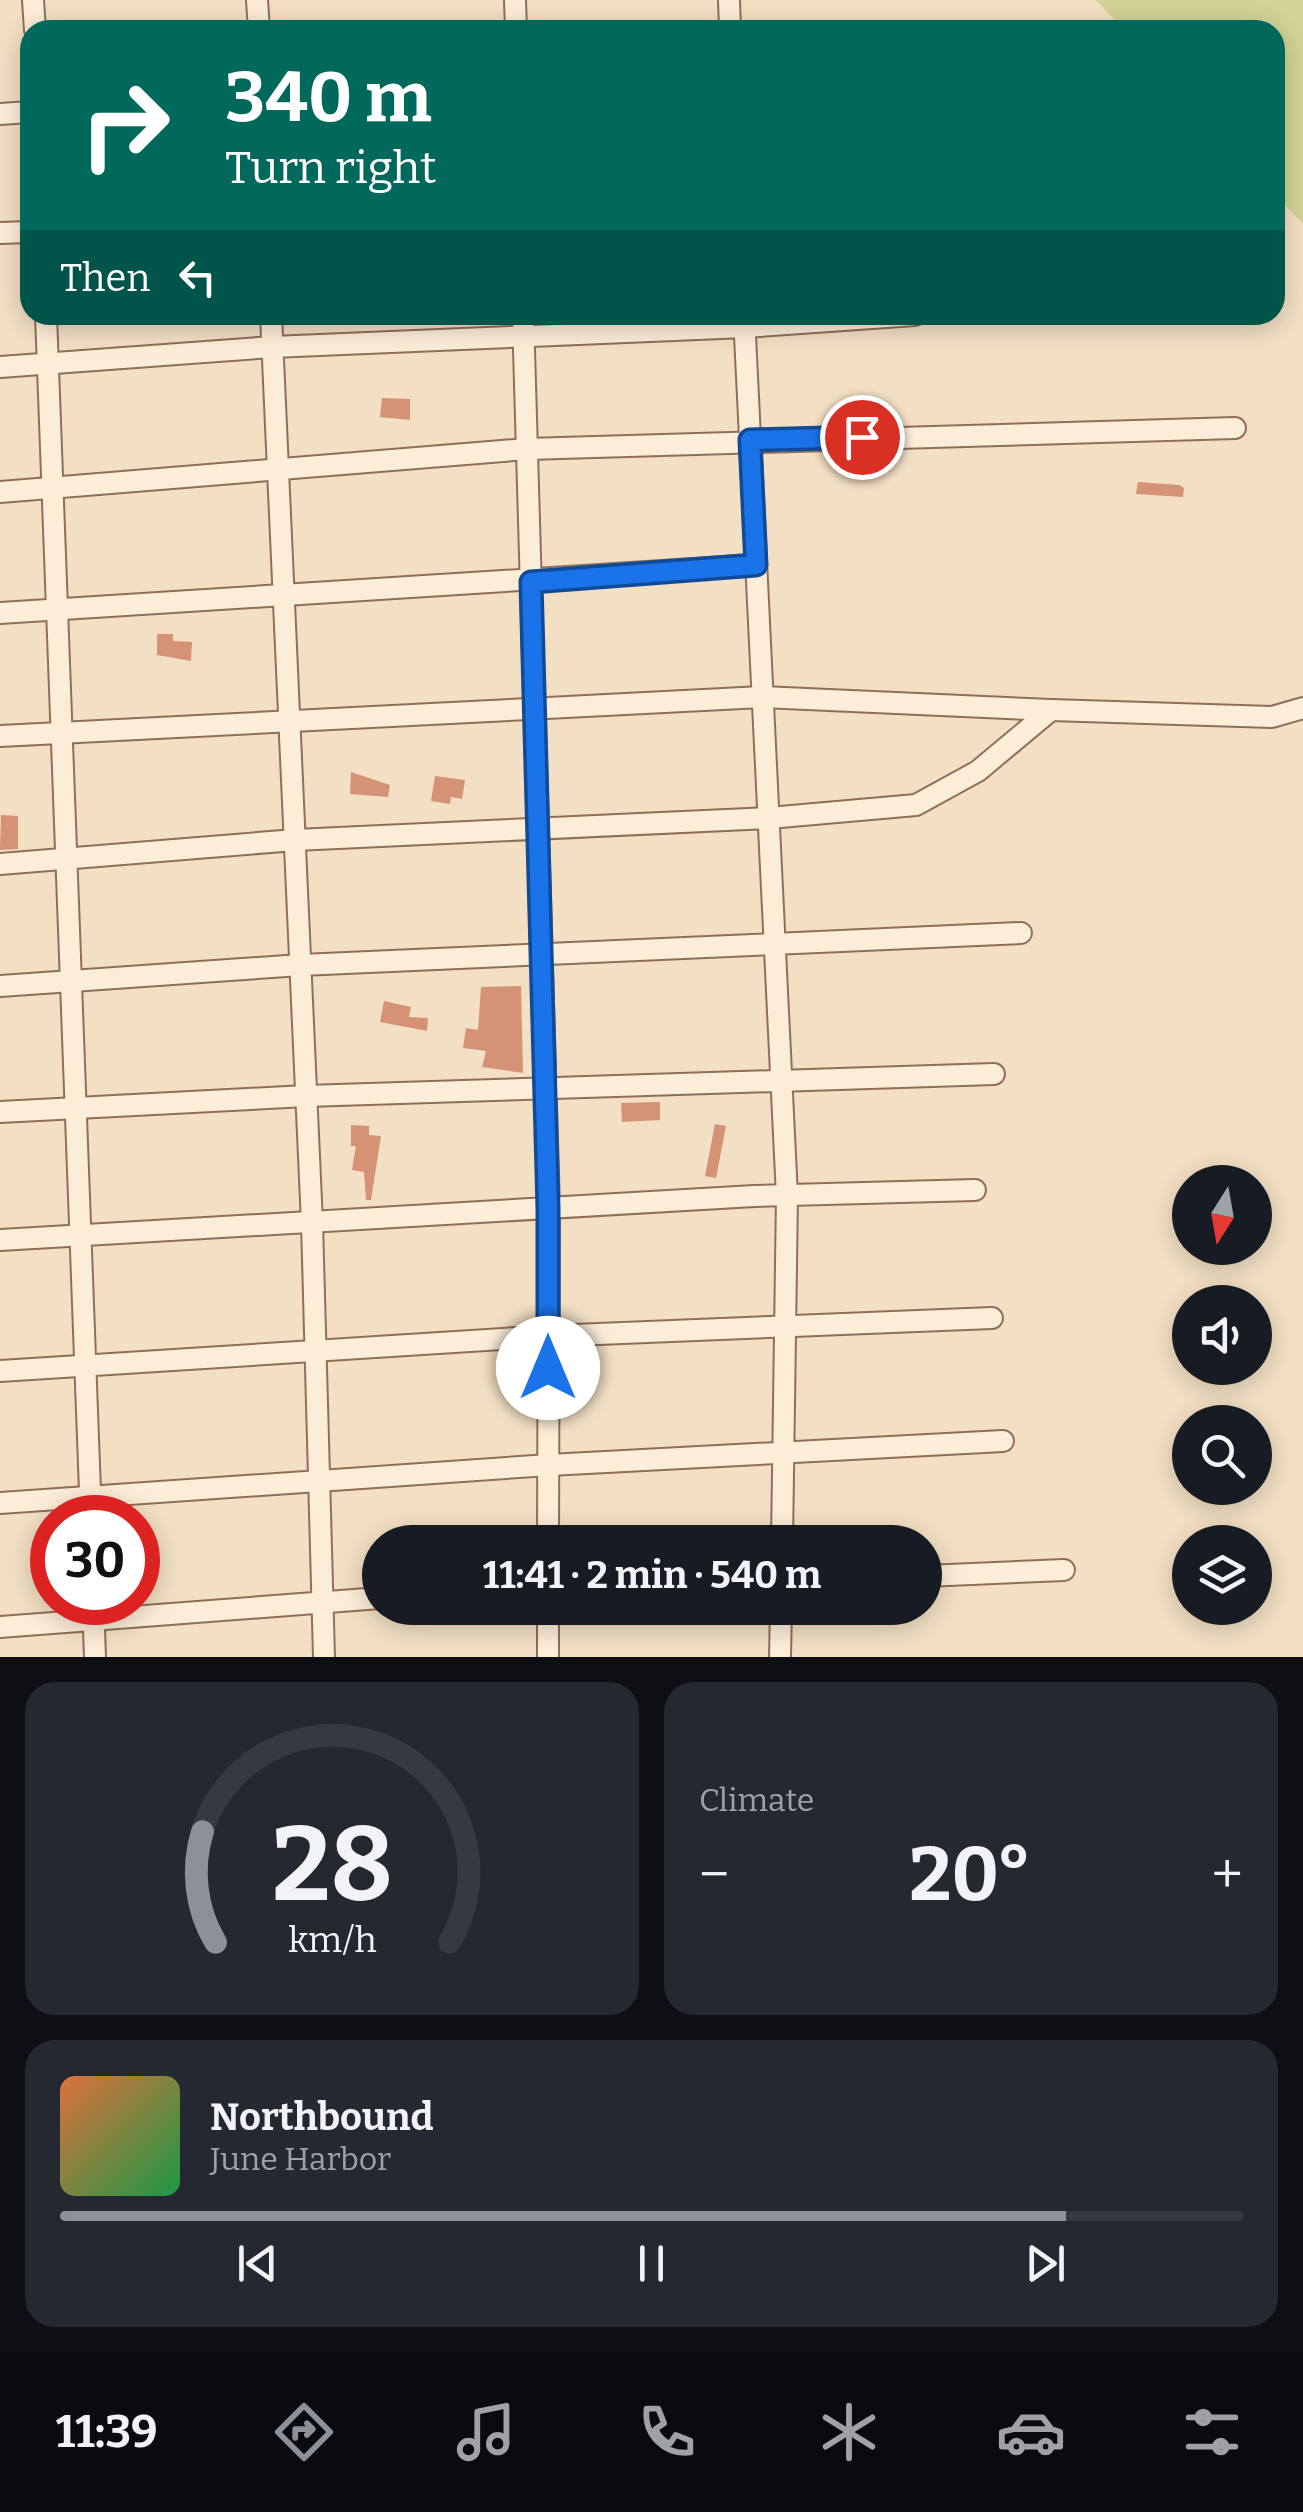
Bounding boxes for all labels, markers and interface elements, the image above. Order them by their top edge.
text: 340 m [225,56,432,140]
icon: right [60,60,190,190]
text: Turn right [225,141,437,195]
icon: left [170,250,225,305]
text: Then [60,255,150,301]
pin [820,395,905,480]
icon: arrive [835,410,890,465]
north arrow [1172,1165,1272,1265]
map controls [1172,1165,1272,1625]
button: sound [1172,1285,1272,1385]
position arrow [496,1316,600,1420]
button: search [1172,1405,1272,1505]
speed limit sign: 30 [30,1495,160,1625]
button: layers [1172,1525,1272,1625]
text: 11:41 · 2 min · 540 m [483,1552,821,1598]
text: Climate [699,1781,814,1819]
text: 28 [271,1803,393,1928]
text: 20° [909,1830,1032,1920]
text: − [699,1842,729,1908]
text: + [1212,1842,1243,1908]
text: km/h [288,1919,376,1961]
text: Northbound [210,2094,433,2140]
text: June Harbor [210,2140,391,2178]
icon: previous [230,2236,285,2291]
icon: pause [624,2236,679,2291]
icon: next [1018,2236,1073,2291]
icon: directions [269,2397,339,2467]
icon: music [451,2397,521,2467]
icon: phone [632,2397,702,2467]
icon: climate [814,2397,884,2467]
icon: car [996,2397,1066,2467]
icon: filters [1177,2397,1247,2467]
text: 11:39 [56,2405,158,2459]

